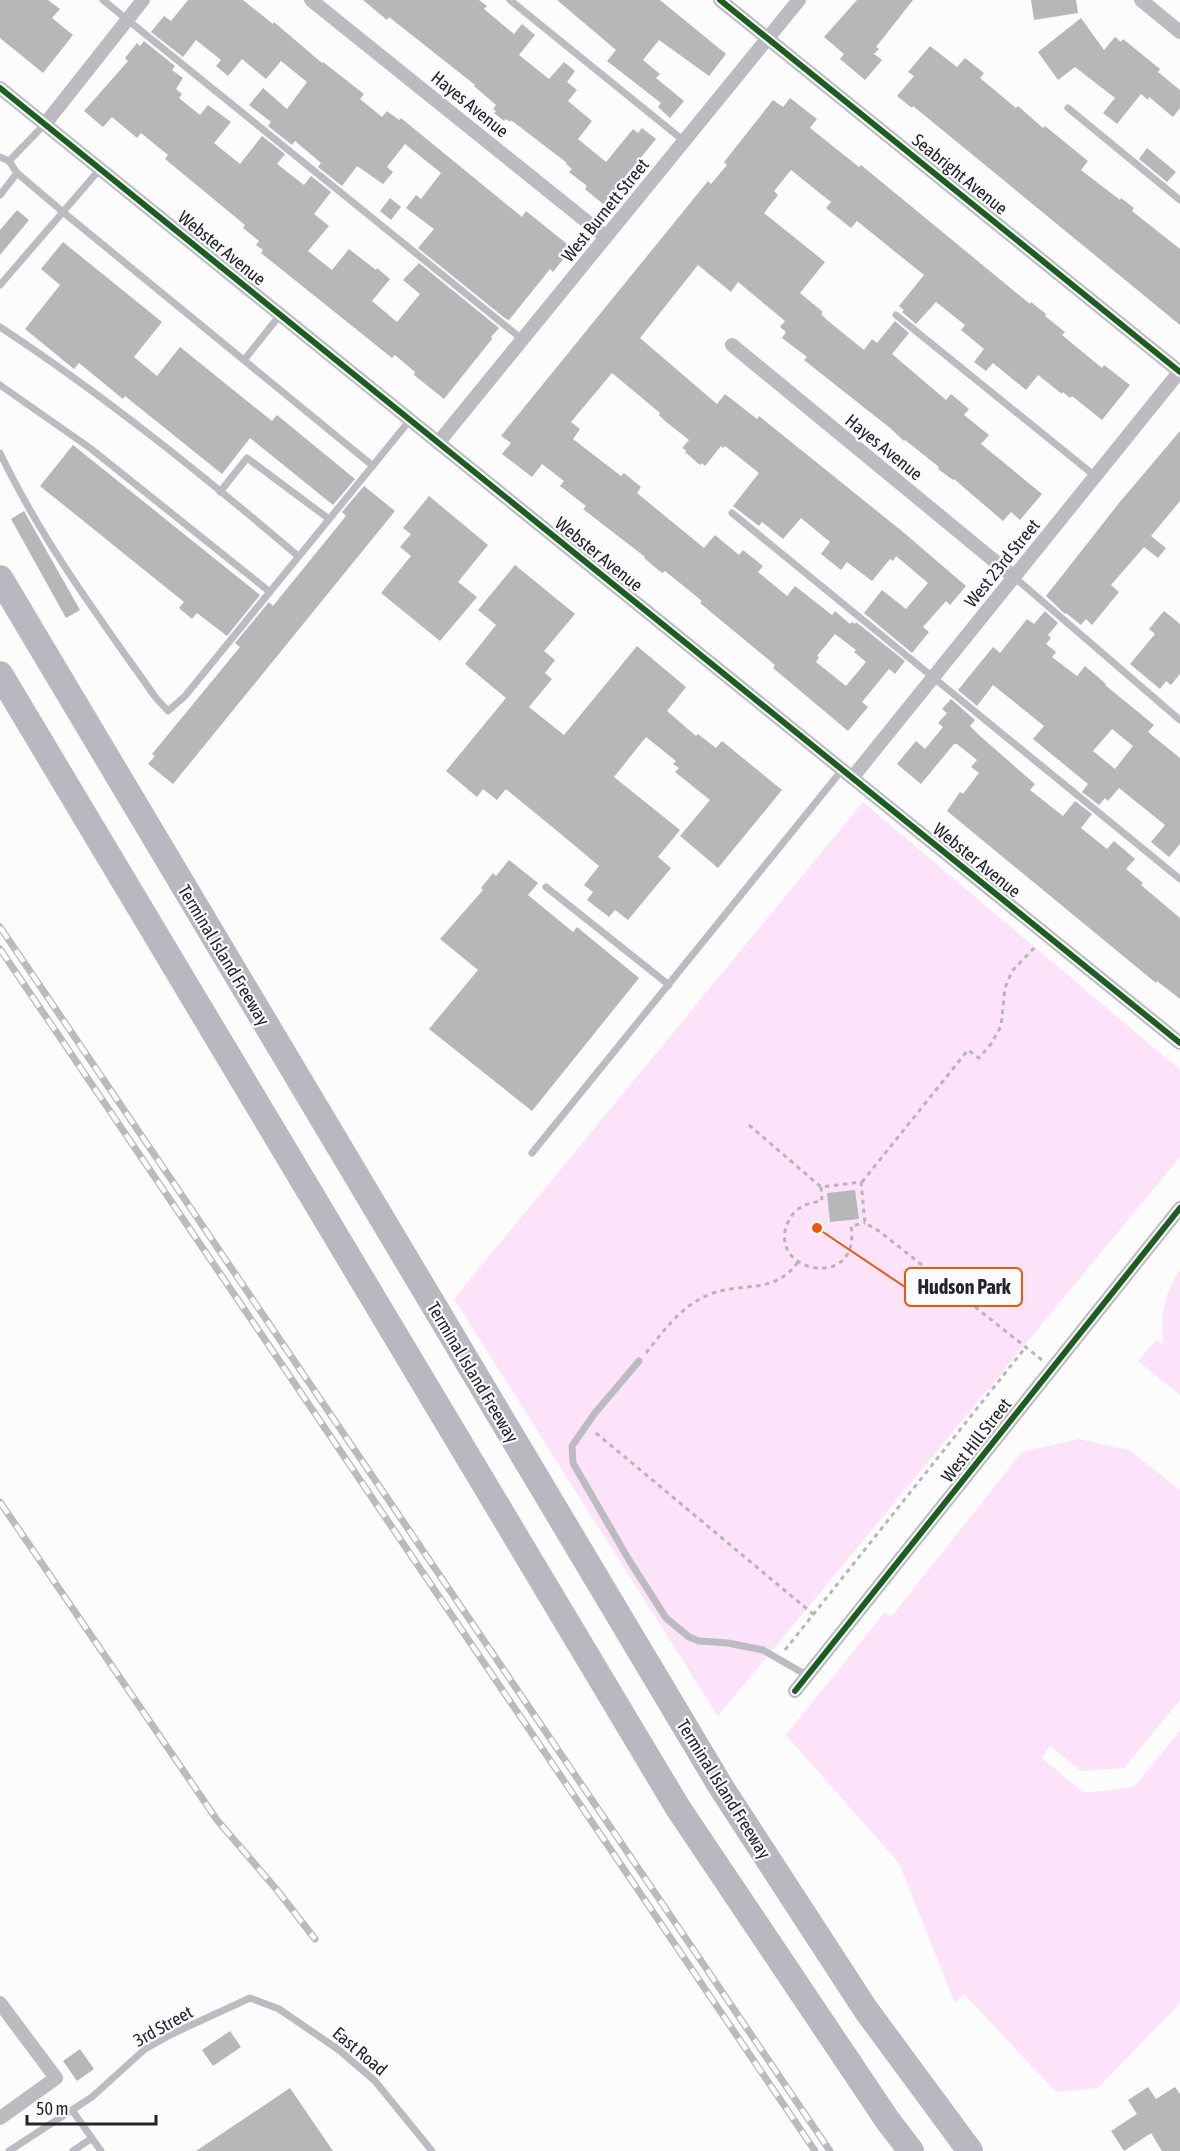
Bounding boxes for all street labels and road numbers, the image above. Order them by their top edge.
street label: Hayes Avenue [427,67,513,141]
street label: Seabright Avenue [908,129,1012,219]
street label: West Burnett Street [557,154,653,266]
street label: Webster Avenue [174,206,270,290]
street label: Hayes Avenue [841,410,927,484]
street label: Webster Avenue [551,512,647,596]
street label: West 23rd Street [960,515,1044,611]
street label: Webster Avenue [929,818,1025,902]
street label: Terminal Island Freeway [174,881,274,1029]
street label: Terminal Island Freeway [423,1298,523,1446]
street label: West Hill Street [937,1394,1015,1486]
street label: Terminal Island Freeway [673,1716,775,1862]
street label: 3rd Street [130,2001,196,2051]
street label: East Road [329,2022,391,2080]

